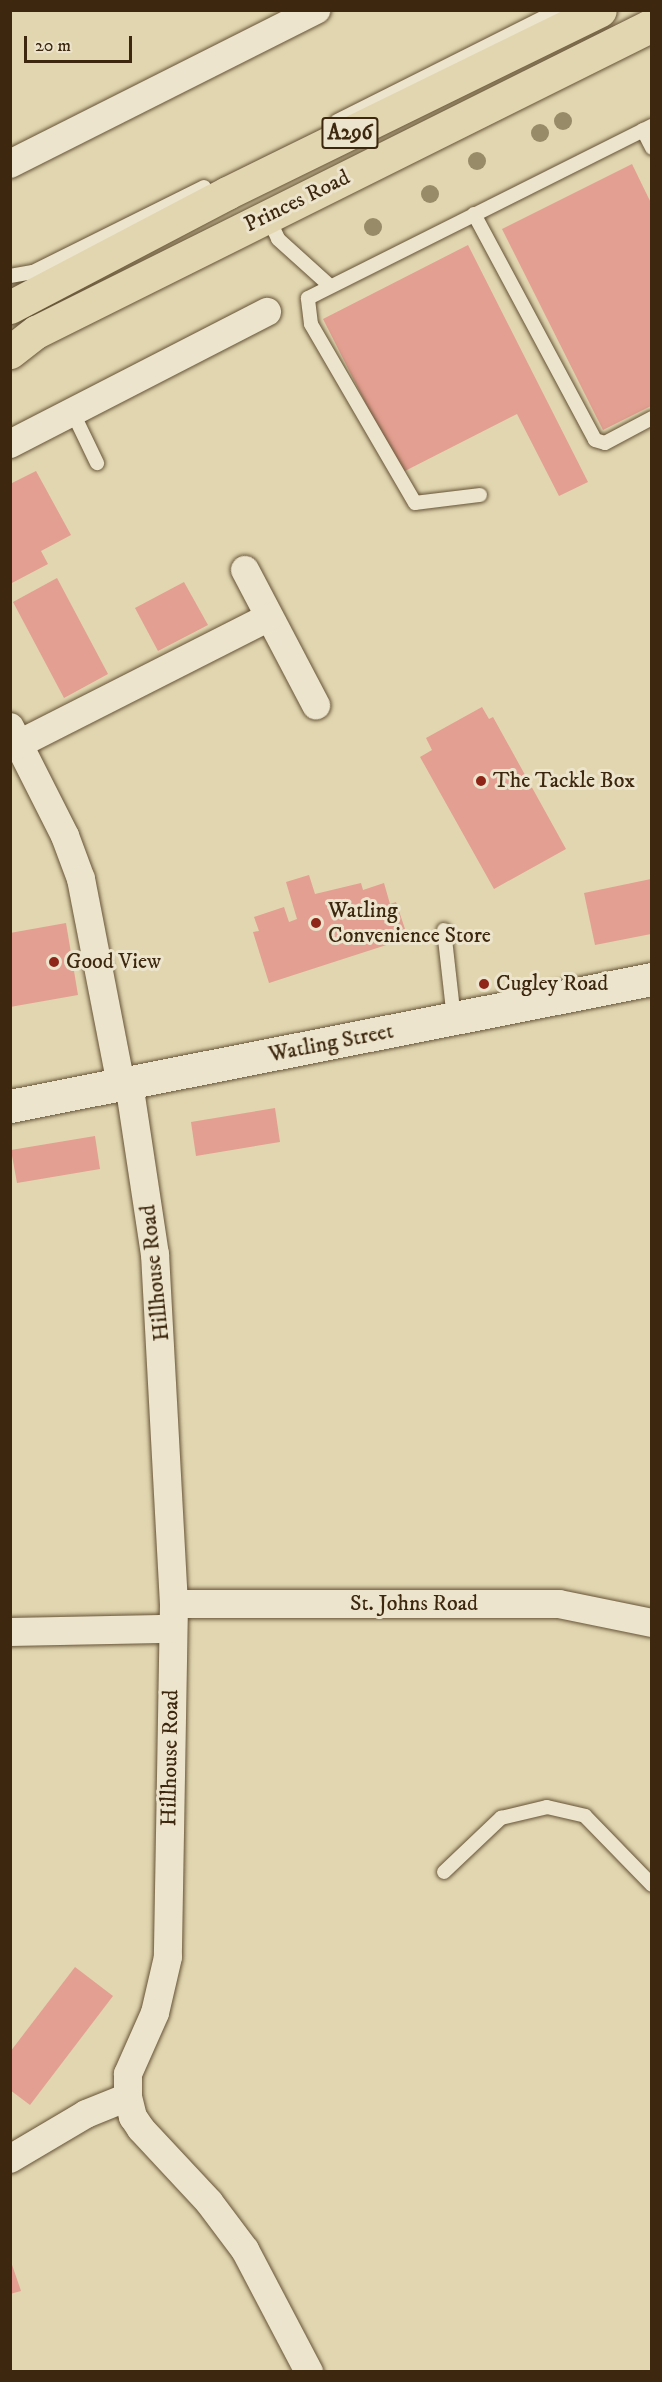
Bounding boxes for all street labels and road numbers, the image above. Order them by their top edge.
road number: A296 [320,115,380,151]
street label: Princes Road [240,164,354,238]
street label: Watling Street [266,1018,396,1068]
street label: Hillhouse Road [135,1204,175,1342]
street label: St. Johns Road [350,1591,478,1617]
street label: Hillhouse Road [156,1689,184,1827]

